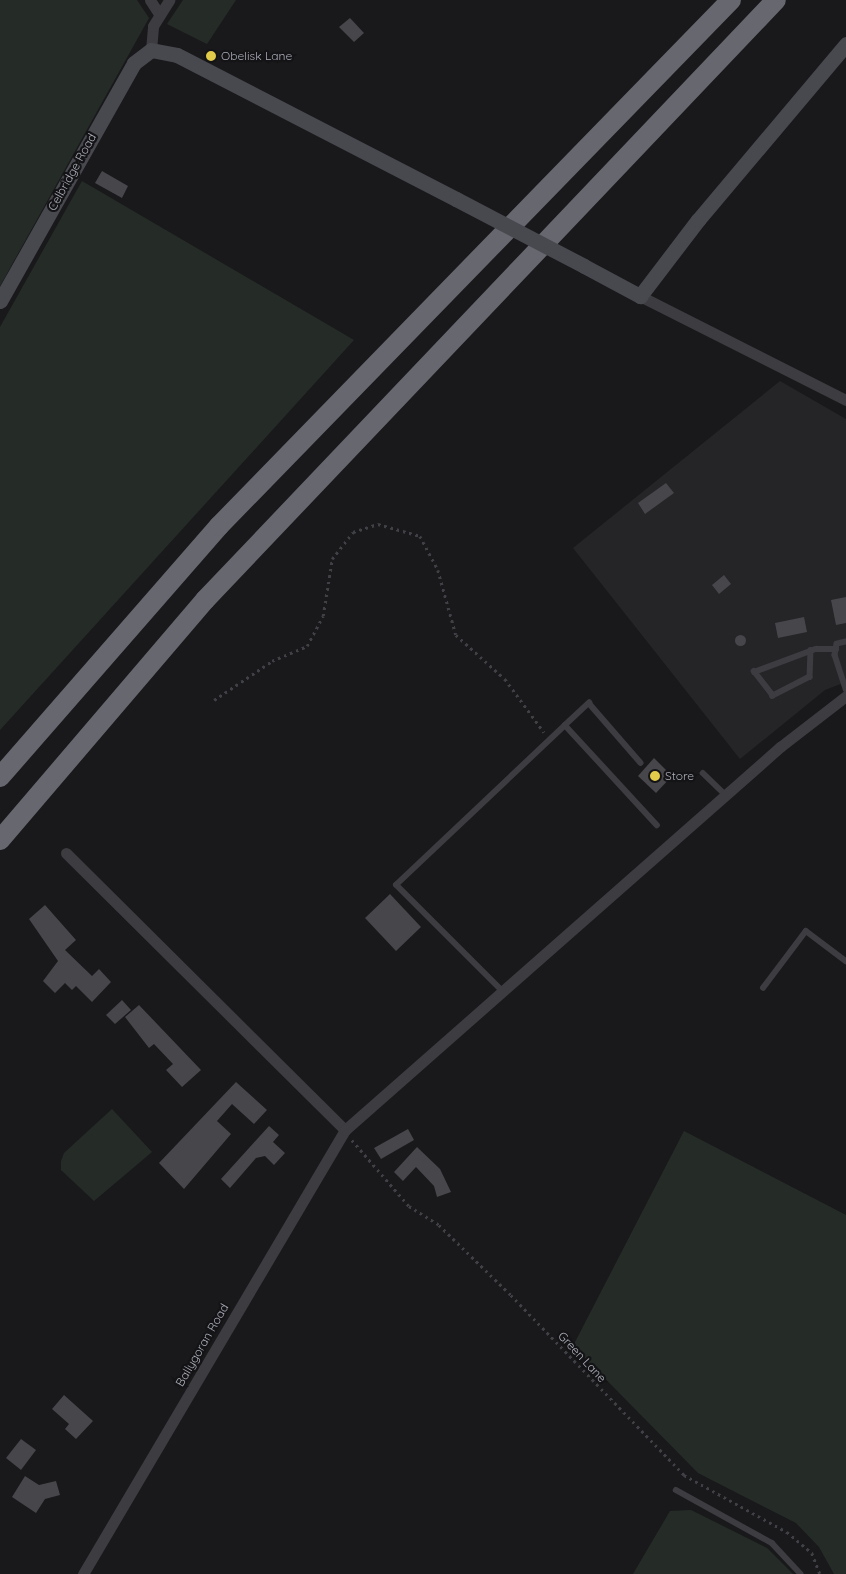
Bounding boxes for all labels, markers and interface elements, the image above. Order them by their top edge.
place label: Obelisk Lane [221,49,292,63]
marker: Obelisk Lane [205,50,217,62]
street label: Celbridge Road [45,131,99,213]
place label: Store [665,769,694,783]
marker: Store [649,770,661,782]
street label: Ballygoran Road [172,1301,232,1389]
street label: Green Lane [555,1329,609,1385]

